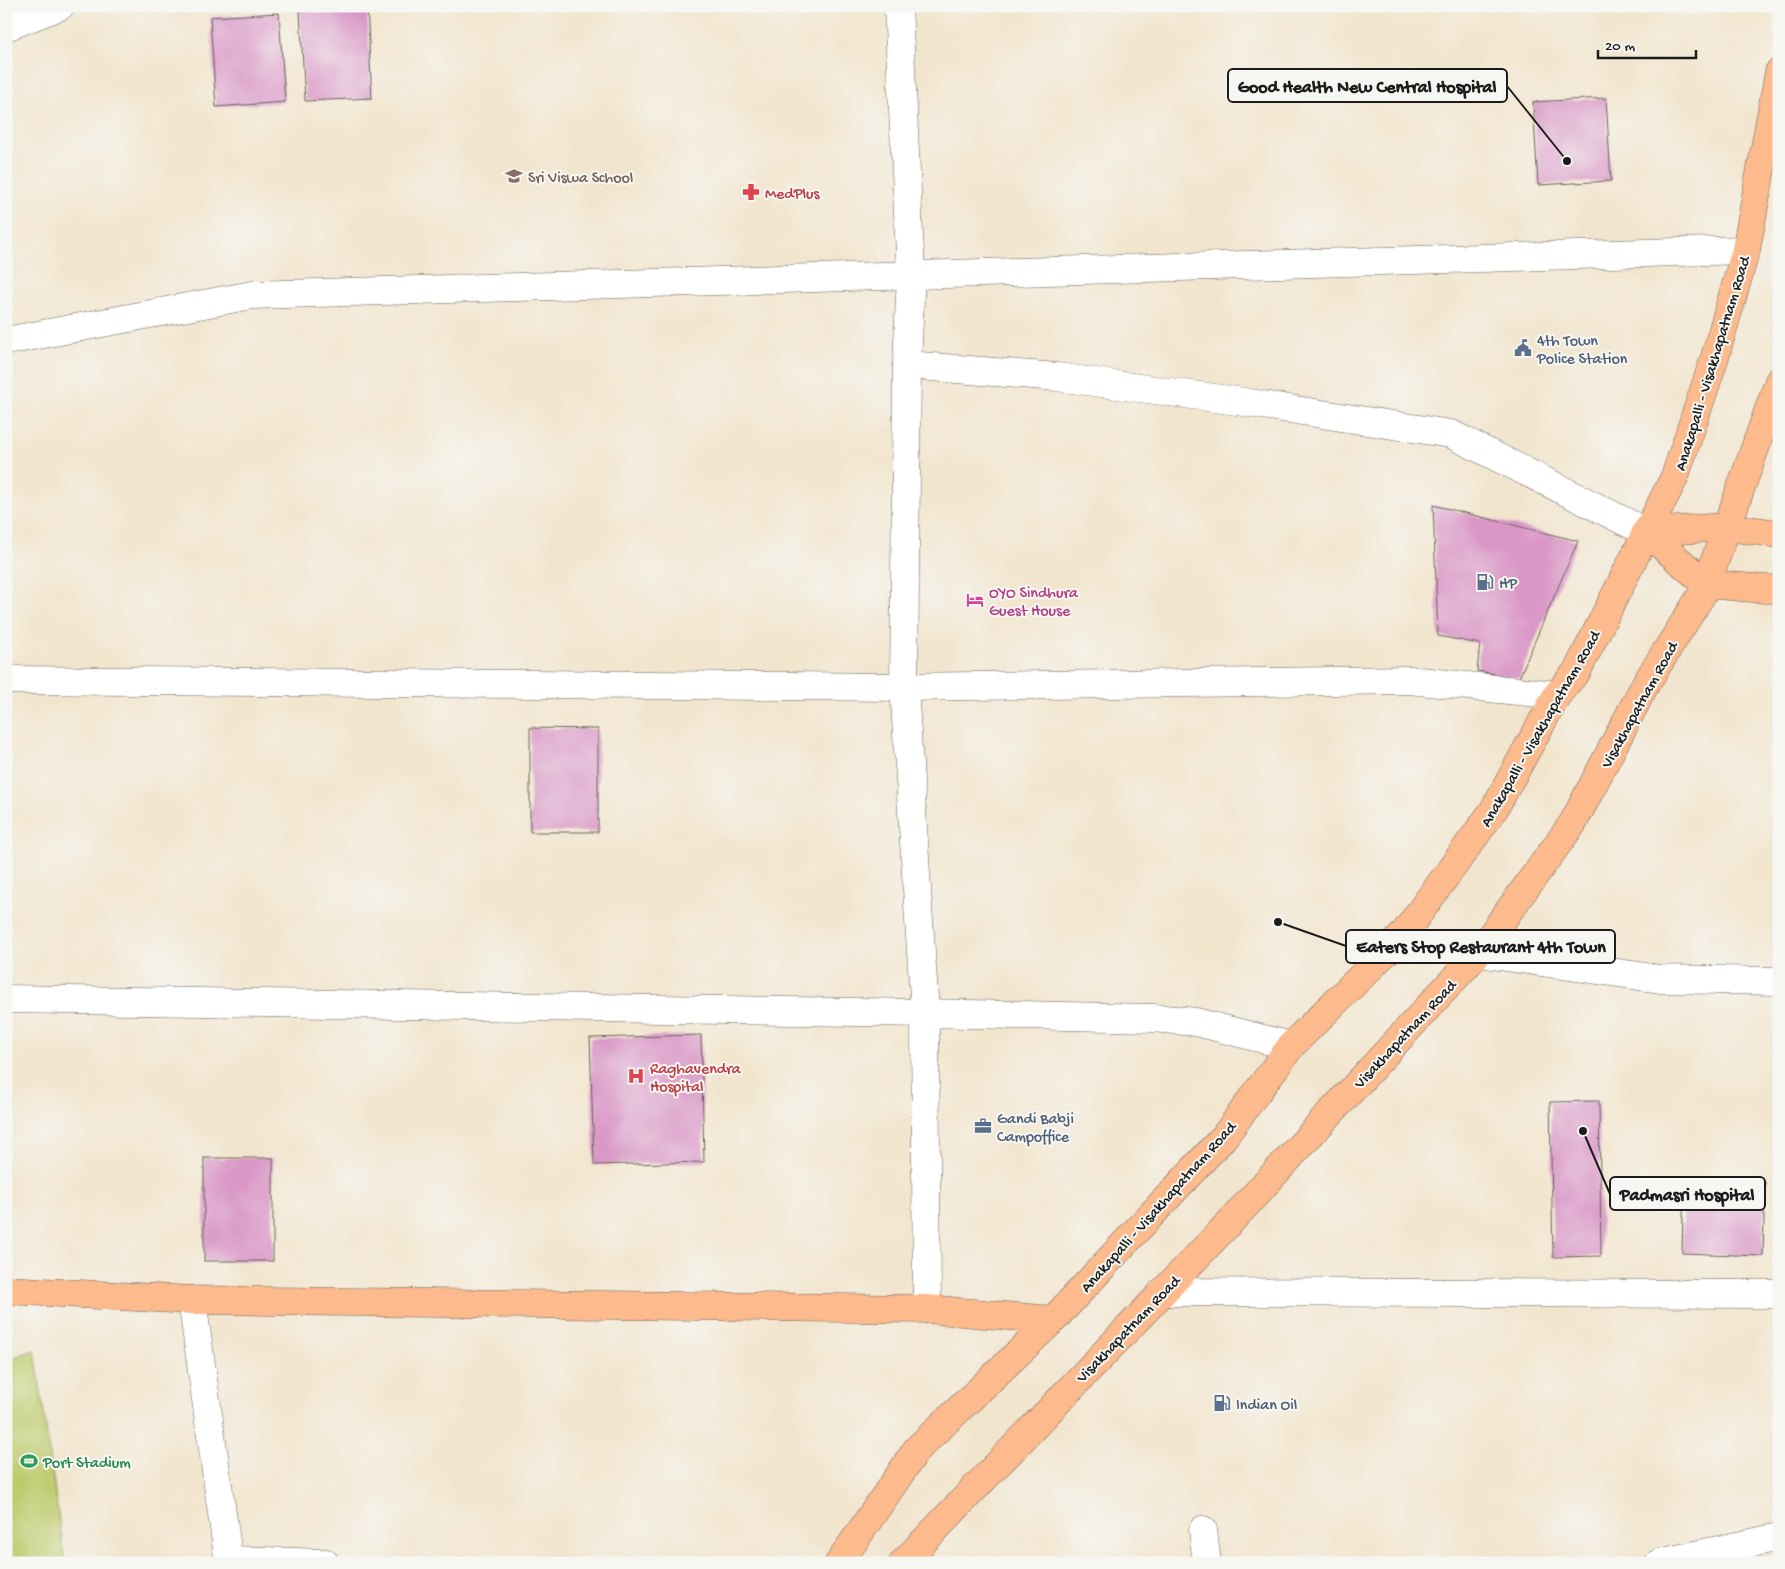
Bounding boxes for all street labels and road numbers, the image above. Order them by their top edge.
street label: Anakapalli - Visakhapatnam Road [1673,253,1757,474]
street label: Anakapalli - Visakhapatnam Road [1478,627,1607,831]
street label: Visakhapatnam Road [1598,638,1684,773]
street label: Visakhapatnam Road [1351,976,1463,1094]
street label: Anakapalli - Visakhapatnam Road [1078,1118,1242,1298]
street label: Visakhapatnam Road [1073,1272,1187,1389]

